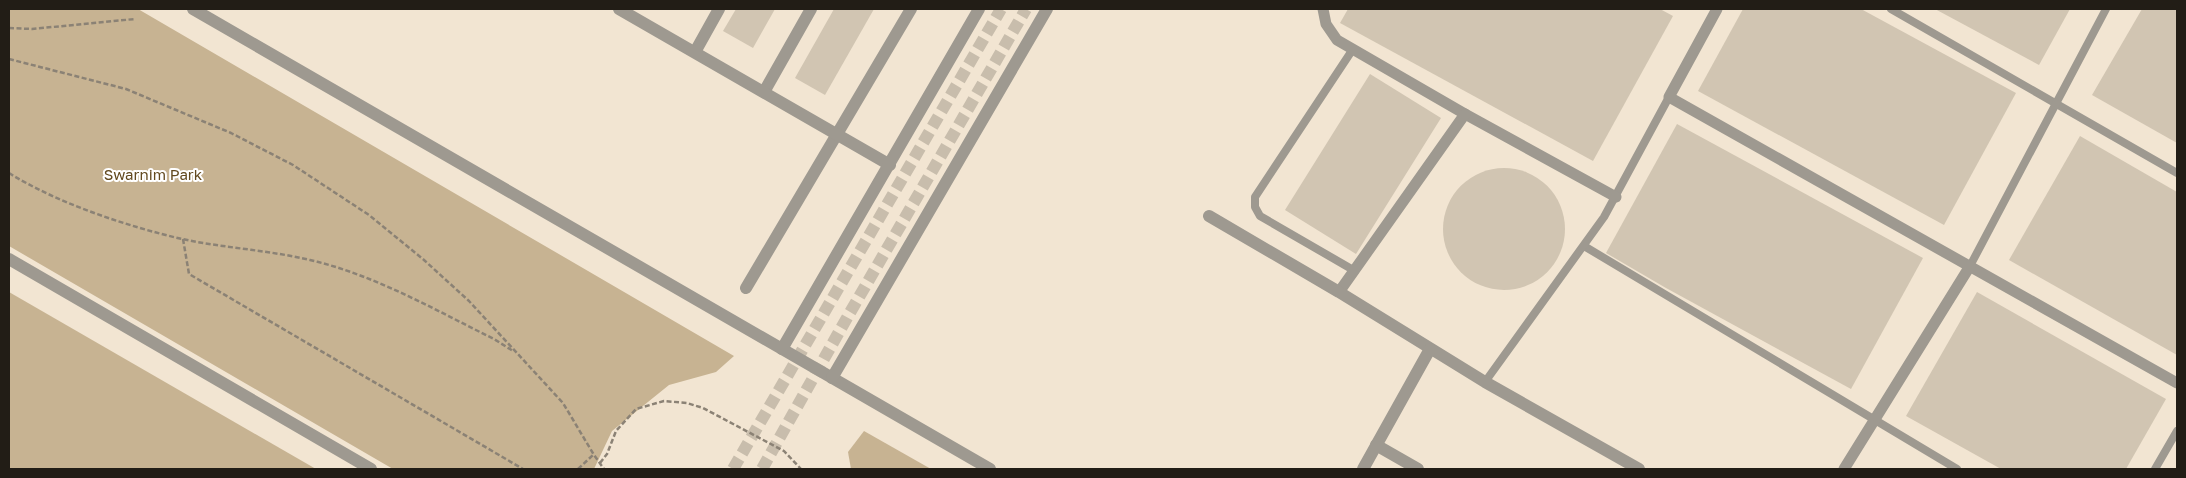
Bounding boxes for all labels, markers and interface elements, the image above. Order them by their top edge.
park label: Swarnim Park [104,165,203,183]

